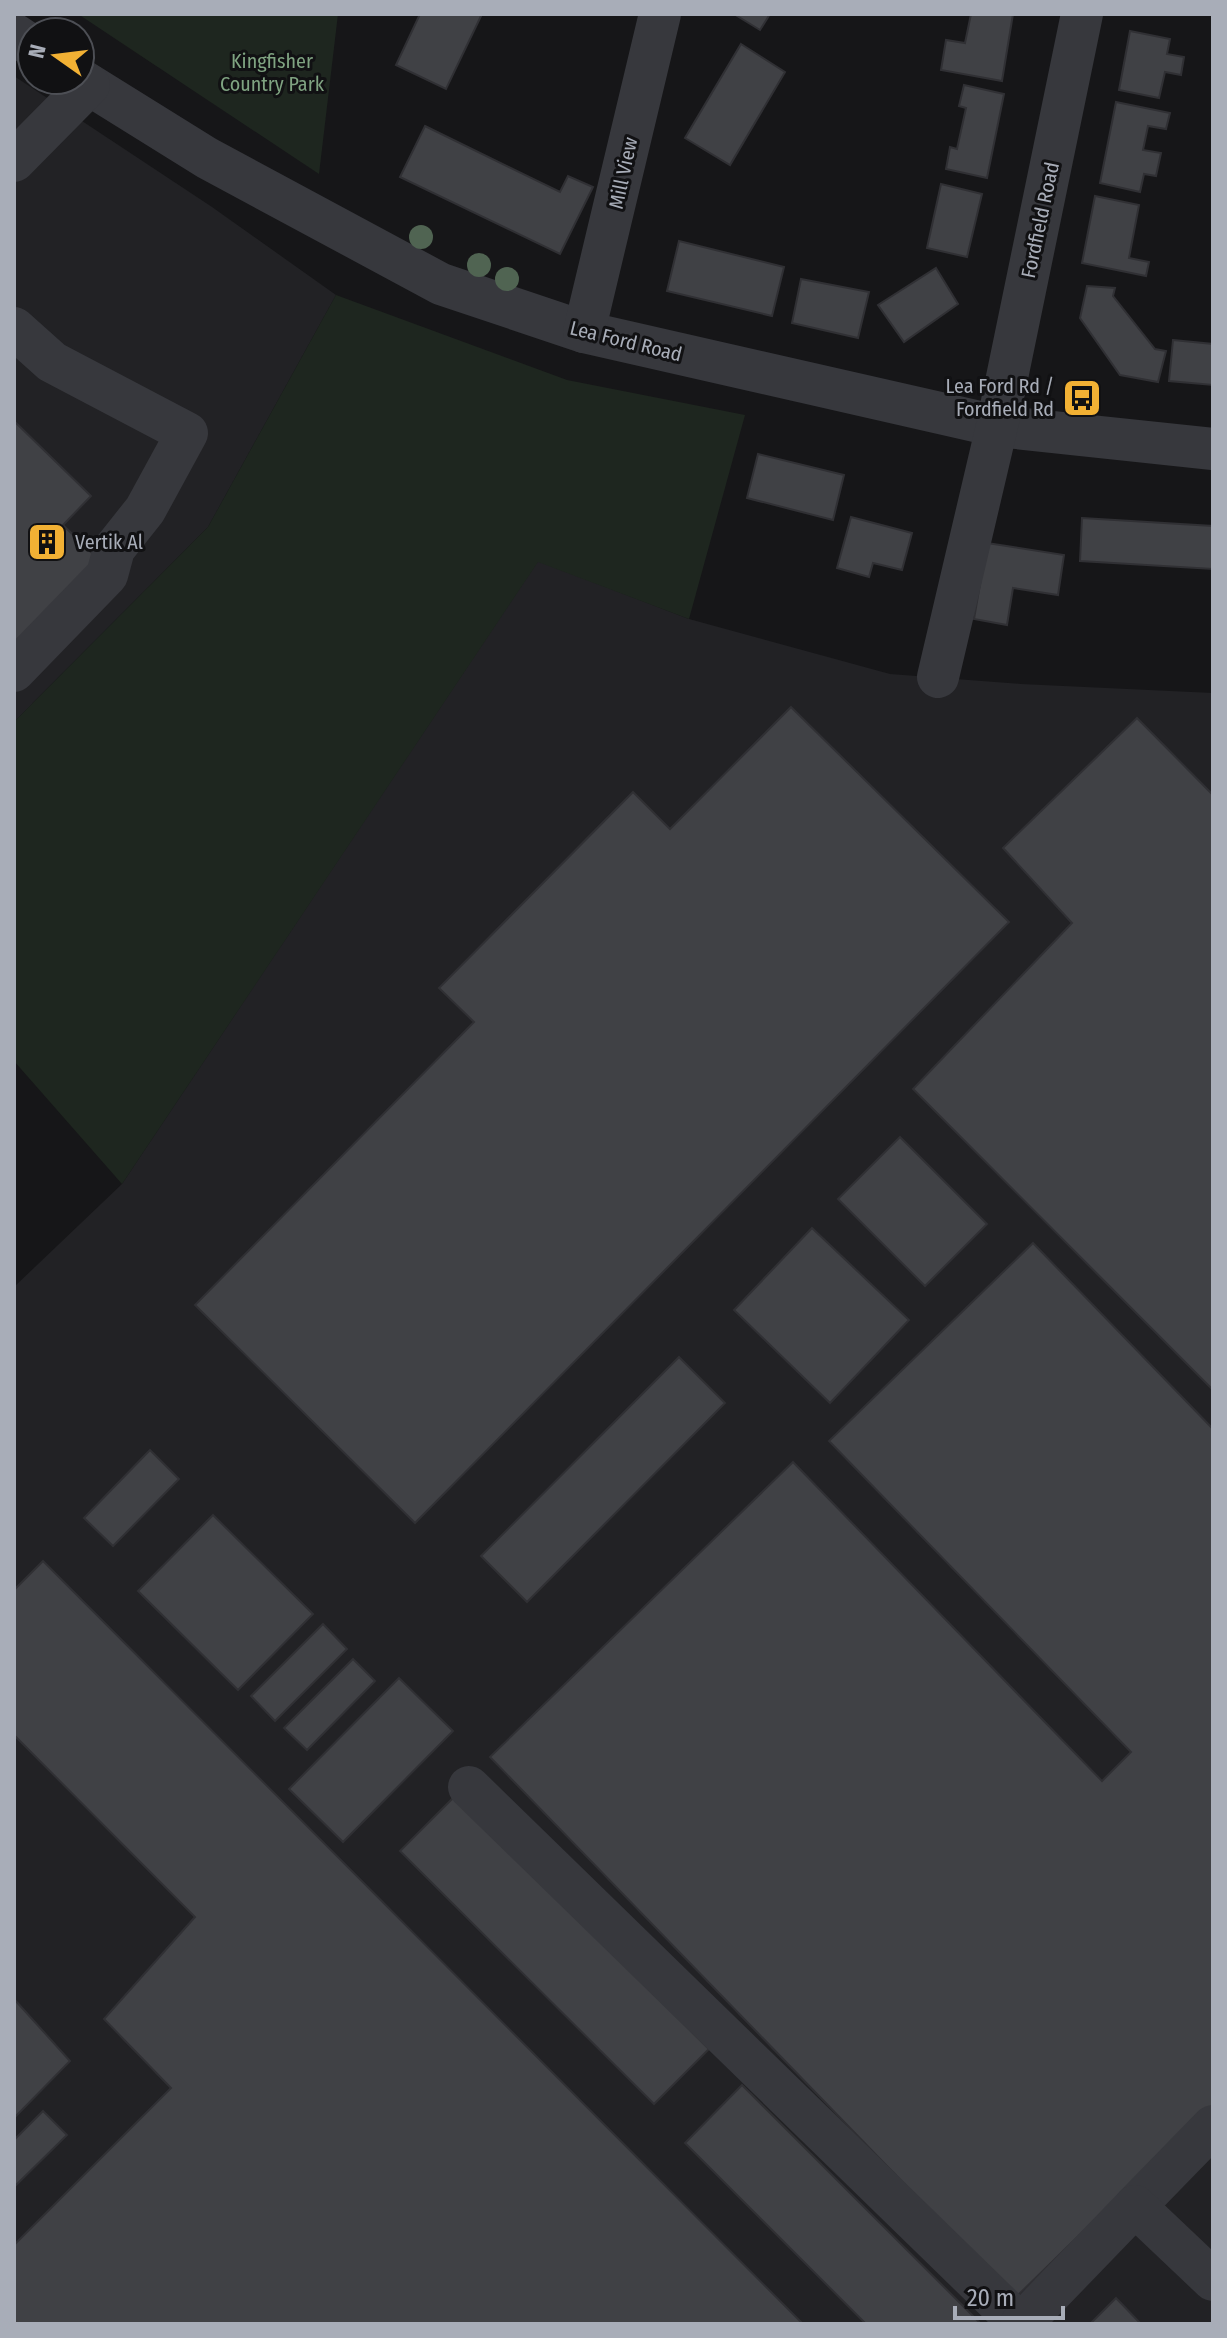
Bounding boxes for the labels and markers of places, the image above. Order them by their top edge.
place label: Lea Ford Rd / Fordfield Rd [946,374,1054,421]
bus stop icon: Lea Ford Rd / Fordfield Rd [1061,377,1103,419]
building icon: Vertik Al [26,521,68,563]
place label: Vertik Al [75,530,143,554]

